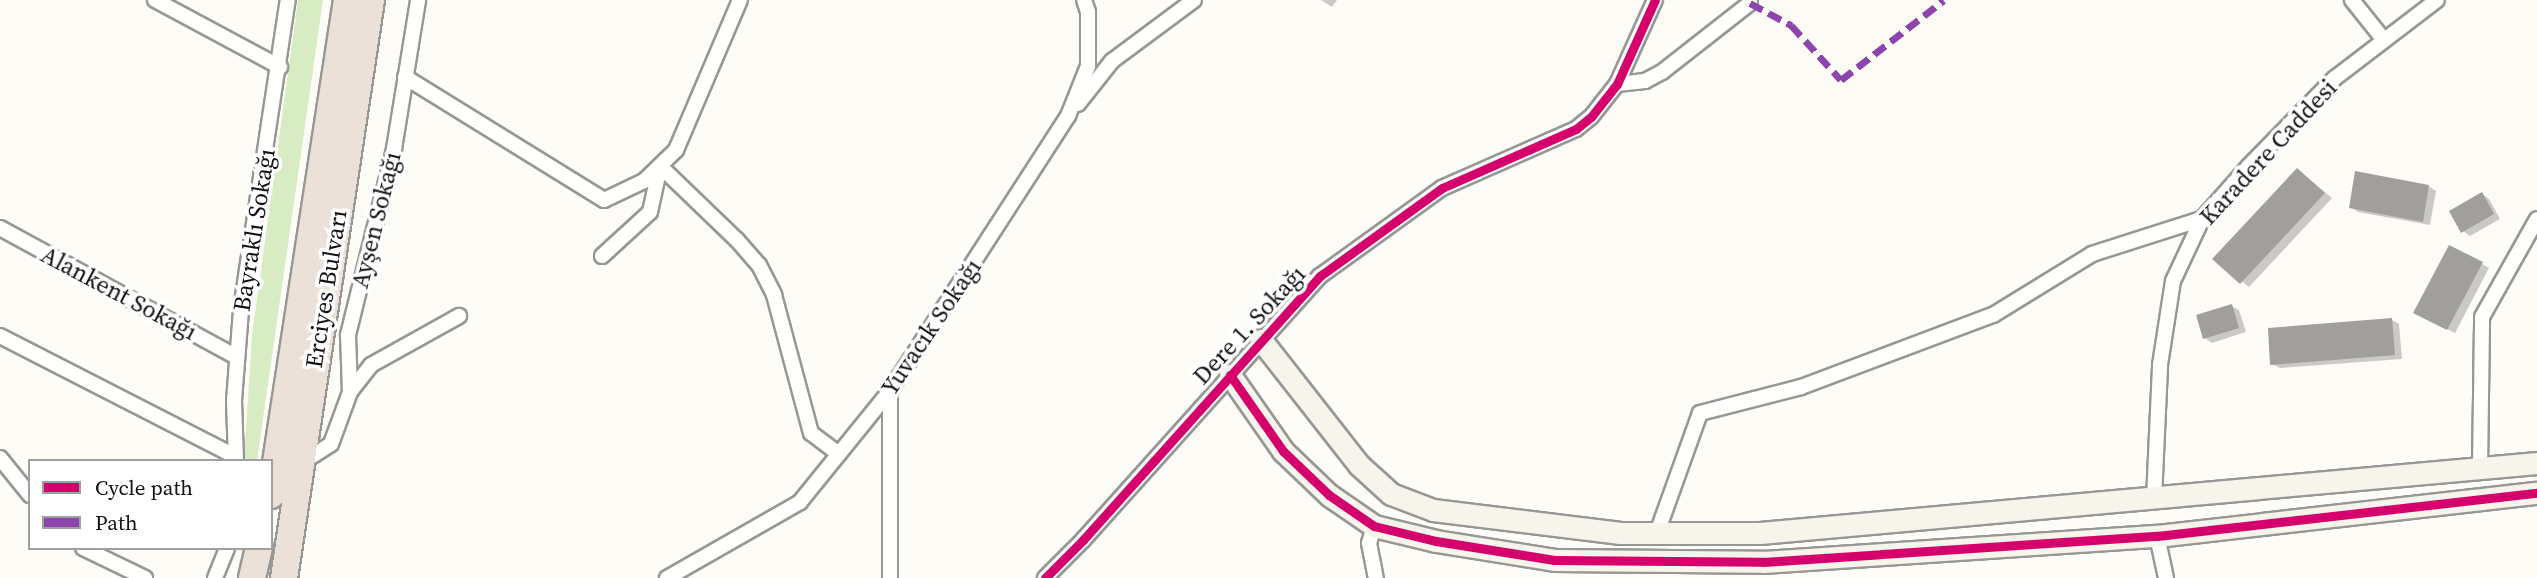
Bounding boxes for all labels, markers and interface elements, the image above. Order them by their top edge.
street label: Karadere Caddesi [2193,73,2343,231]
street label: Bayraklı Sokağı [227,147,281,313]
street label: Ayşen Sokağı [345,149,407,291]
street label: Erciyes Bulvarı [299,208,353,370]
street label: Alankent Sokağı [36,240,202,346]
street label: Yuvacık Sokağı [875,253,987,401]
street label: Dere 1. Sokağı [1187,260,1311,390]
legend [28,459,273,550]
text: Cycle path [95,473,193,502]
text: Path [95,508,138,537]

